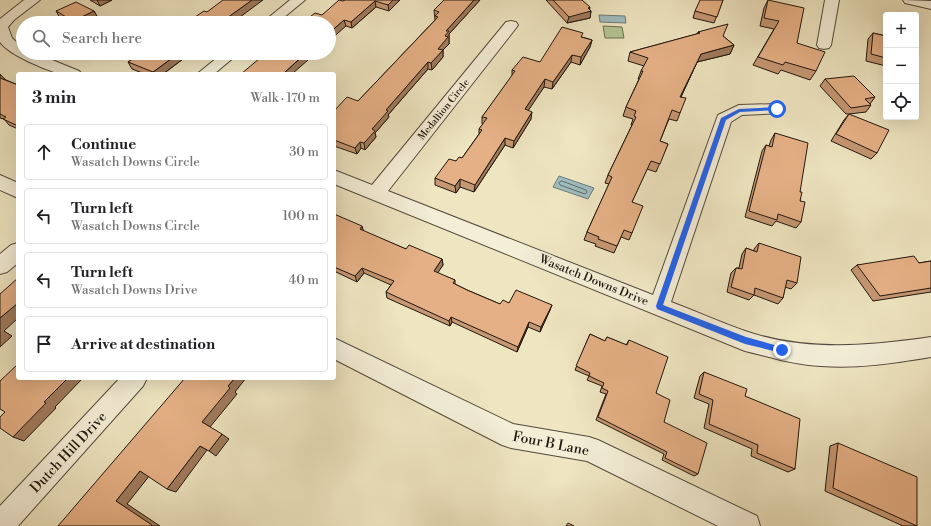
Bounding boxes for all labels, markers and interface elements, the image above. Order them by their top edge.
map controls [883,12,919,120]
button: + [883,12,919,48]
search box [16,16,336,60]
icon: search [30,27,52,49]
text: Search here [62,29,142,48]
button: − [883,48,919,84]
street label: Medallion Circle [416,77,472,142]
button: locate [883,84,919,120]
text: 3 min [32,87,76,109]
text: Walk · 170 m [250,90,320,106]
route start [768,100,786,118]
text: Continue [71,135,136,154]
icon: ahead [33,141,55,163]
text: 30 m [289,144,319,160]
text: Wasatch Downs Circle [71,154,200,170]
text: Turn left [71,199,133,218]
icon: left [33,205,55,227]
text: 100 m [283,208,319,224]
text: Wasatch Downs Circle [71,218,200,234]
street label: Wasatch Downs Drive [536,251,651,309]
text: Turn left [71,263,133,282]
icon: left [33,269,55,291]
text: 40 m [289,272,319,288]
text: Wasatch Downs Drive [71,282,197,298]
icon: arrive [33,333,55,355]
text: Arrive at destination [71,335,215,354]
route end [773,341,791,359]
street label: Dutch Hill Drive [27,408,111,497]
street label: Four B Lane [511,428,591,460]

